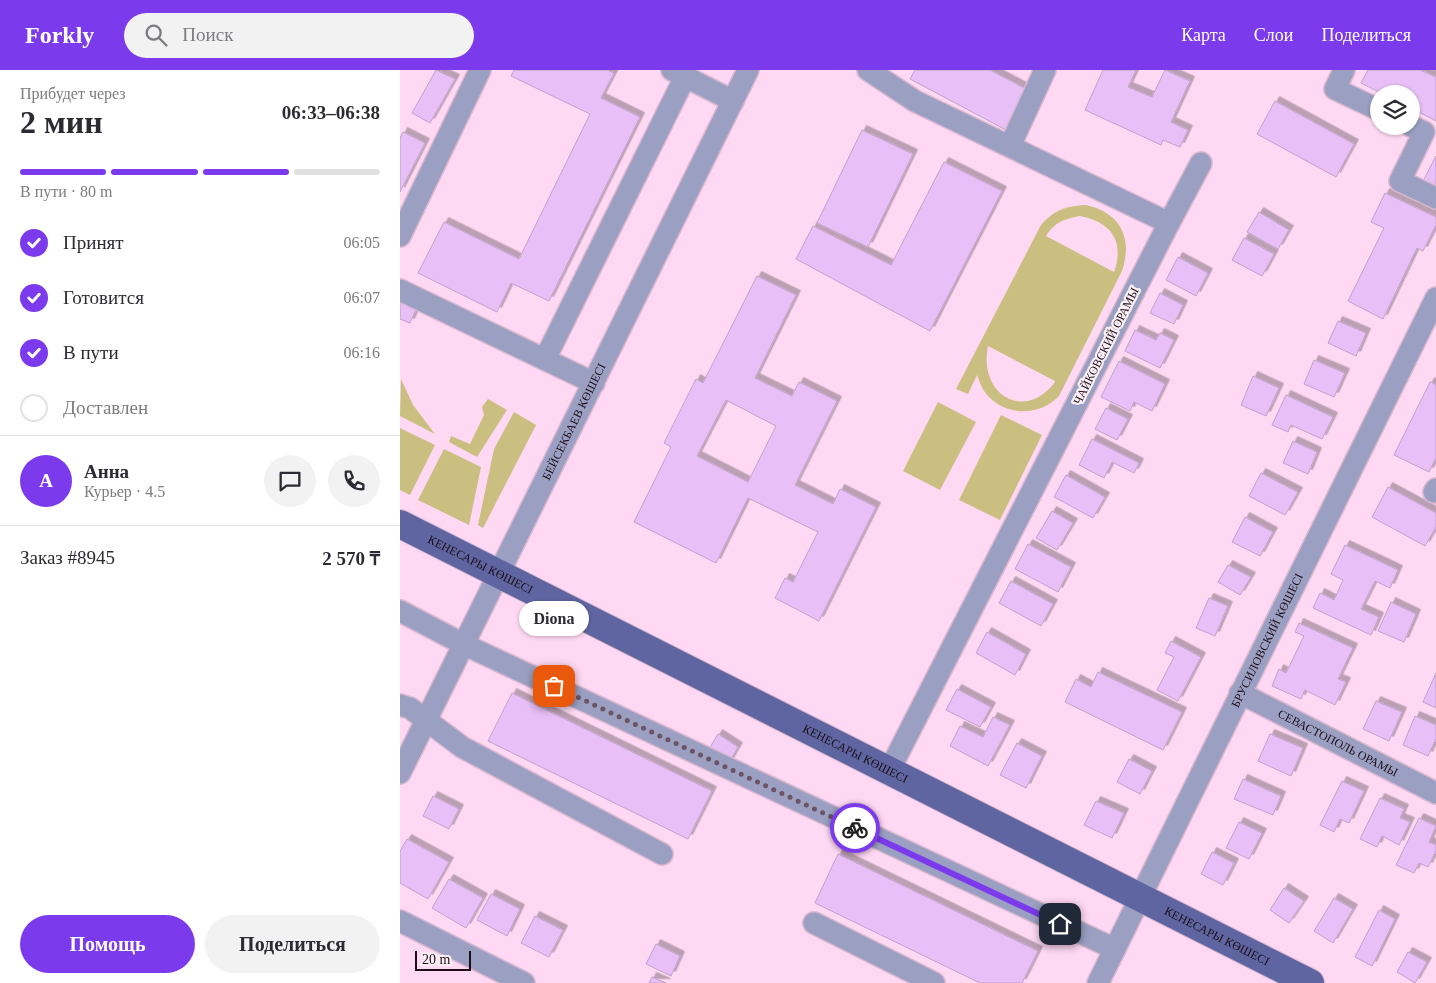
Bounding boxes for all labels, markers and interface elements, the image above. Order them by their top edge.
search box [124,13,474,58]
icon: search [142,21,170,49]
text: Forkly [25,22,94,48]
text: Поиск [182,24,233,45]
text: Карта [1181,25,1226,45]
text: Слои [1254,25,1293,45]
text: Поделиться [1321,25,1411,45]
text: Прибудет через [20,85,126,102]
map controls [1370,85,1420,135]
button: layers [1370,85,1420,135]
text: 06:33–06:38 [282,102,380,123]
text: 2 мин [20,104,103,140]
text: В пути · 80 m [20,183,113,200]
icon: check [20,229,48,257]
text: Принят [63,232,124,253]
text: 06:05 [344,234,380,251]
icon: check [20,284,48,312]
street label: ЧАЙКОВСКИЙ ОРАМЫ [1070,285,1142,407]
text: Готовится [63,287,144,308]
text: 06:07 [344,289,380,306]
icon: check [20,339,48,367]
text: В пути [63,342,119,363]
text: 06:16 [344,344,380,361]
street label: БЕЙСЕКБАЕВ КӨШЕСІ [539,361,609,482]
text: Доставлен [63,397,148,418]
button: chat [264,455,316,507]
button: phone [328,455,380,507]
text: Анна [84,461,129,482]
text: А [39,470,53,491]
text: Курьер · 4.5 [84,483,165,500]
street label: КЕНЕСАРЫ КӨШЕСІ [426,532,535,597]
text: Заказ #8945 [20,547,115,568]
text: 2 570 ₸ [322,548,380,569]
street label: БРУСИЛОВСКИЙ КӨШЕСІ [1228,571,1306,710]
callout: Diona [519,601,589,636]
text: Diona [534,610,574,627]
pin [533,665,575,707]
icon: bag [540,672,568,700]
street label: СЕВАСТОПОЛЬ ОРАМЫ [1276,707,1401,780]
street label: КЕНЕСАРЫ КӨШЕСІ [801,721,910,786]
courier [830,803,880,853]
icon: bike [841,814,869,842]
pin [1039,903,1081,945]
street label: КЕНЕСАРЫ КӨШЕСІ [1162,904,1272,968]
icon: home [1046,910,1074,938]
button: Помощь [20,915,195,973]
button: Поделиться [205,915,380,973]
scale bar [415,948,471,971]
text: 20 m [422,952,450,967]

